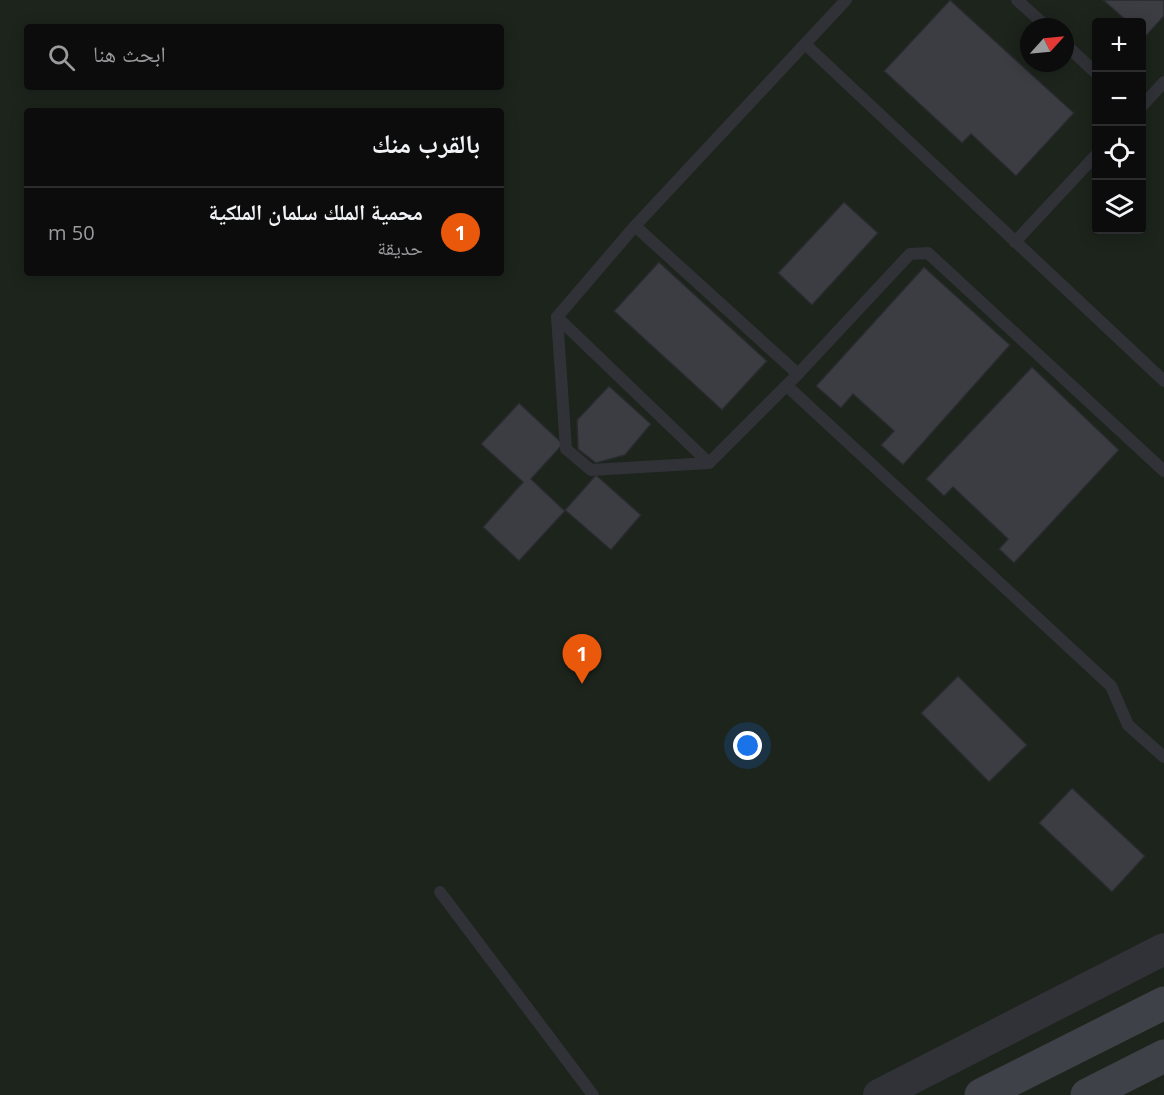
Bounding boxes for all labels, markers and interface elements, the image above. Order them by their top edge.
north arrow [1020,18,1074,72]
map controls [1092,18,1146,234]
button: + [1092,18,1146,72]
search box [24,24,504,90]
text: ابحث هنا [93,38,166,68]
icon: search [45,41,78,74]
button: − [1092,72,1146,126]
text: بالقرب منك [372,125,480,161]
button: locate [1092,126,1146,180]
button: layers [1092,180,1146,234]
text: محمية الملك سلمان الملكية [208,196,423,226]
text: 50 m [48,219,95,246]
text: 1 [455,219,466,246]
text: حديقة [377,234,423,261]
pin: 1 [562,634,602,684]
your location [733,731,762,760]

